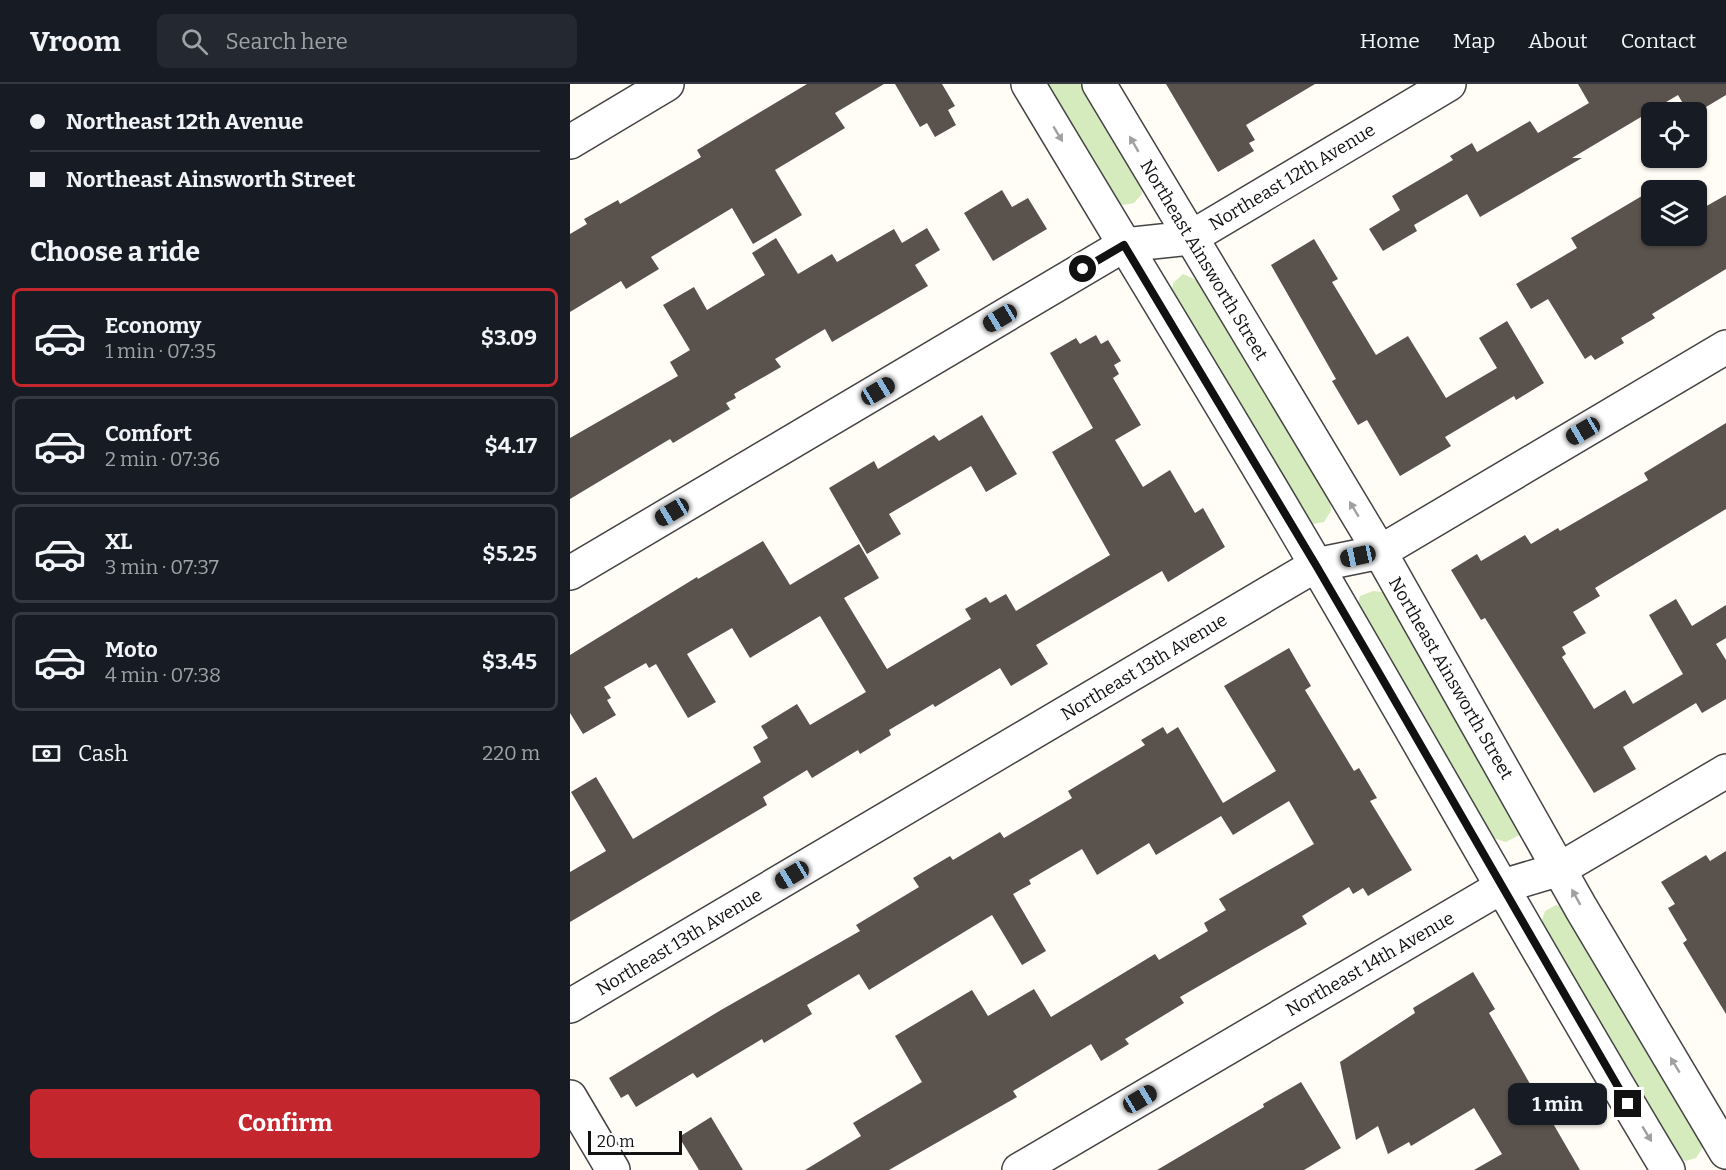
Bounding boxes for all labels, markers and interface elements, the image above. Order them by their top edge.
search box [157,14,577,68]
text: Vroom [30,25,121,58]
icon: search [178,25,211,58]
text: Search here [226,28,348,55]
text: Home [1360,28,1420,54]
text: Map [1453,28,1495,54]
text: About [1528,28,1588,54]
text: Contact [1621,28,1696,54]
map controls [1641,102,1707,246]
button: locate [1641,102,1707,168]
text: Northeast 12th Avenue [66,108,303,135]
street label: Northeast 12th Avenue [1205,119,1379,235]
one-way arrow [1052,126,1063,142]
one-way arrow [1129,136,1140,152]
street label: Northeast Ainsworth Street [1135,156,1273,365]
text: Northeast Ainsworth Street [66,166,356,193]
button: layers [1641,180,1707,246]
text: Choose a ride [30,236,200,268]
route start [1069,255,1096,282]
car [980,301,1020,335]
icon: car [33,311,87,365]
text: Economy [105,312,201,339]
text: $3.09 [481,324,537,351]
text: 1 min · 07:35 [105,339,216,363]
car [858,374,898,408]
car [1563,414,1603,448]
icon: car [33,419,87,473]
text: Comfort [105,420,192,447]
text: $4.17 [484,432,537,459]
text: 2 min · 07:36 [105,447,220,471]
car [652,495,692,529]
one-way arrow [1348,501,1359,517]
icon: car [33,527,87,581]
text: XL [105,528,132,555]
text: $5.25 [482,540,537,567]
car [1339,543,1377,569]
text: 3 min · 07:37 [105,555,219,579]
street label: Northeast Ainsworth Street [1384,573,1518,783]
street label: Northeast 13th Avenue [1057,609,1231,725]
icon: car [33,635,87,689]
text: Moto [105,636,158,663]
text: $3.45 [482,648,537,675]
text: 4 min · 07:38 [105,663,221,687]
icon: cash [30,737,63,770]
text: Cash [78,740,128,767]
text: 220 m [482,741,540,765]
car [772,858,812,892]
street label: Northeast 13th Avenue [592,884,766,1000]
one-way arrow [1570,889,1581,905]
street label: Northeast 14th Avenue [1282,907,1458,1021]
one-way arrow [1669,1057,1680,1073]
car [1120,1082,1160,1116]
callout: 1 min [1508,1083,1607,1125]
button: Confirm [30,1089,540,1158]
route end [1614,1090,1641,1117]
text: 1 min [1532,1092,1583,1116]
one-way arrow [1641,1126,1652,1142]
scale bar [588,1128,682,1156]
text: 20 m [597,1132,634,1151]

